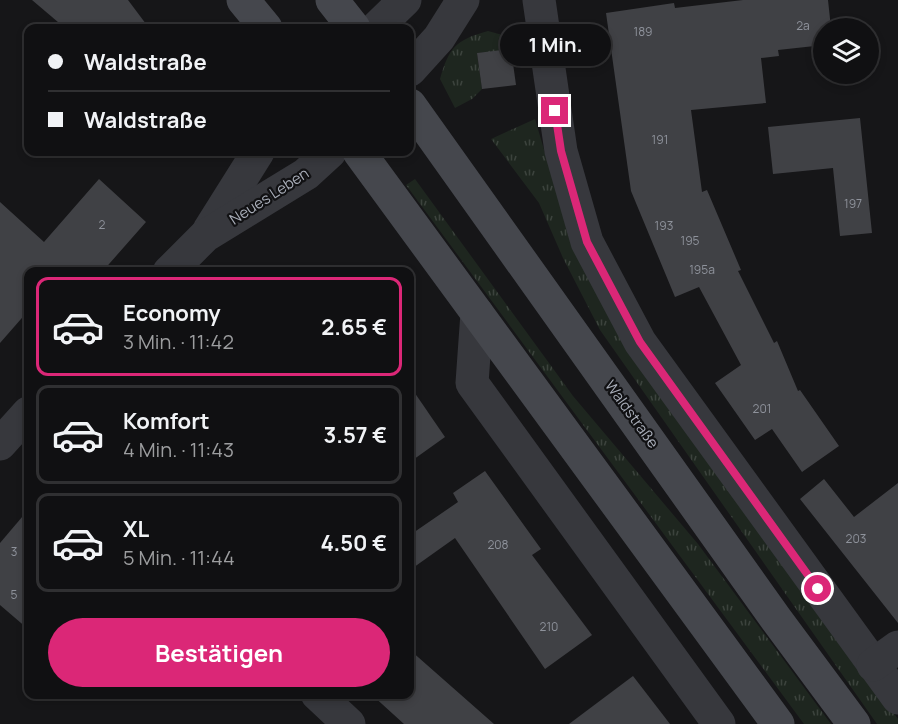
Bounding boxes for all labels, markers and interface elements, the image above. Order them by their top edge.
house number: 2a [796,17,810,34]
map controls [813,18,879,84]
button: layers [813,18,879,84]
house number: 189 [633,23,653,40]
callout: 1 Min. [500,24,610,66]
text: 1 Min. [528,31,583,58]
text: Waldstraße [84,47,207,77]
route end [541,97,568,124]
text: Waldstraße [84,105,207,135]
house number: 191 [652,131,668,148]
street label: Neues Leben [225,163,313,229]
house number: 197 [844,195,862,212]
house number: 2 [99,216,106,233]
house number: 193 [655,217,673,234]
house number: 195 [680,232,700,249]
house number: 195a [689,261,715,278]
text: Economy [123,298,221,328]
icon: car [51,300,105,354]
text: 2.65 € [321,312,387,342]
text: 3 Min. · 11:42 [123,328,234,355]
street label: Waldstraße [600,376,664,452]
house number: 201 [753,400,771,417]
text: Komfort [123,406,210,436]
icon: car [51,408,105,462]
text: 3.57 € [323,420,387,450]
text: 4 Min. · 11:43 [123,436,234,463]
text: XL [123,514,149,544]
icon: car [51,516,105,570]
text: 4.50 € [321,528,387,558]
house number: 203 [846,530,866,547]
house number: 208 [487,536,509,553]
house number: 3 [11,543,17,560]
text: 5 Min. · 11:44 [123,544,235,571]
route start [804,575,831,602]
house number: 5 [11,586,18,603]
button: Bestätigen [48,618,390,687]
house number: 210 [540,618,558,635]

